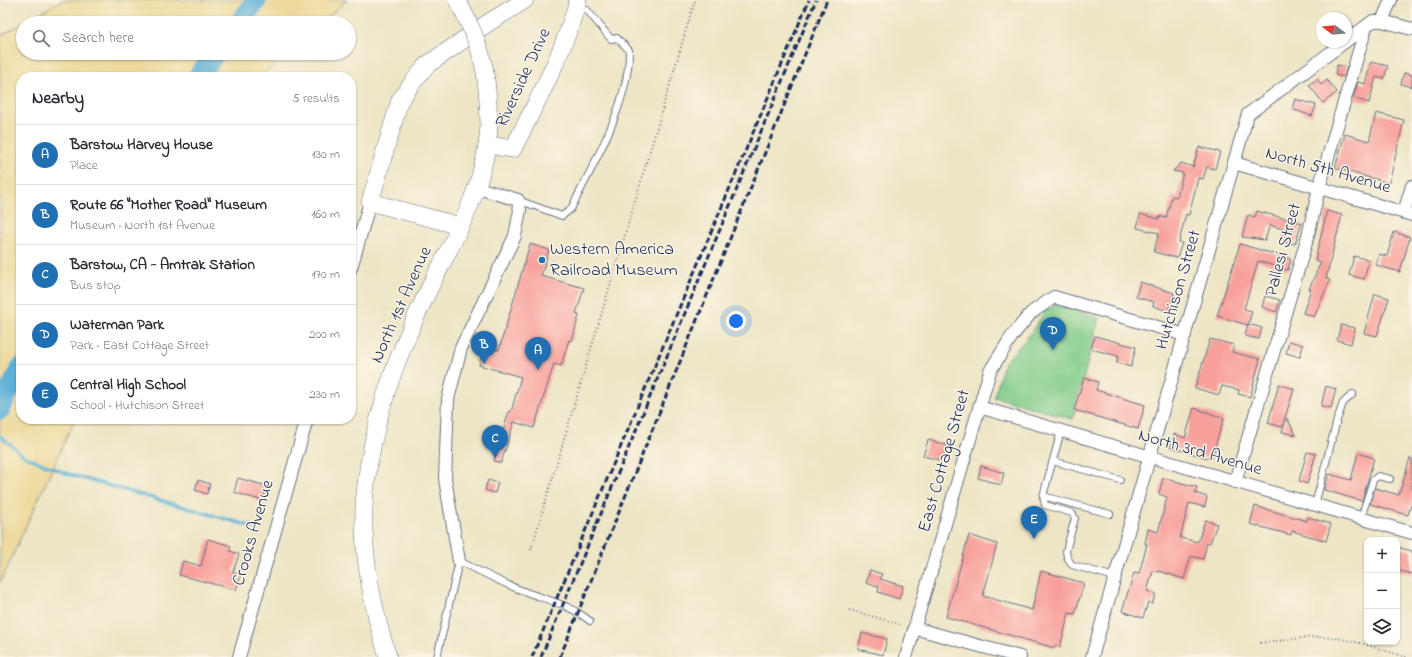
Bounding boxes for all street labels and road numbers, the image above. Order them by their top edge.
street label: Riverside Drive [490,23,559,132]
street label: North 5th Avenue [1262,141,1395,202]
street label: Pallesi Street [1259,201,1309,299]
street label: Hutchison Street [1149,227,1209,353]
street label: North 1st Avenue [365,242,440,368]
street label: East Cottage Street [912,387,979,536]
street label: North 3rd Avenue [1135,423,1266,483]
street label: Crooks Avenue [226,476,282,589]

